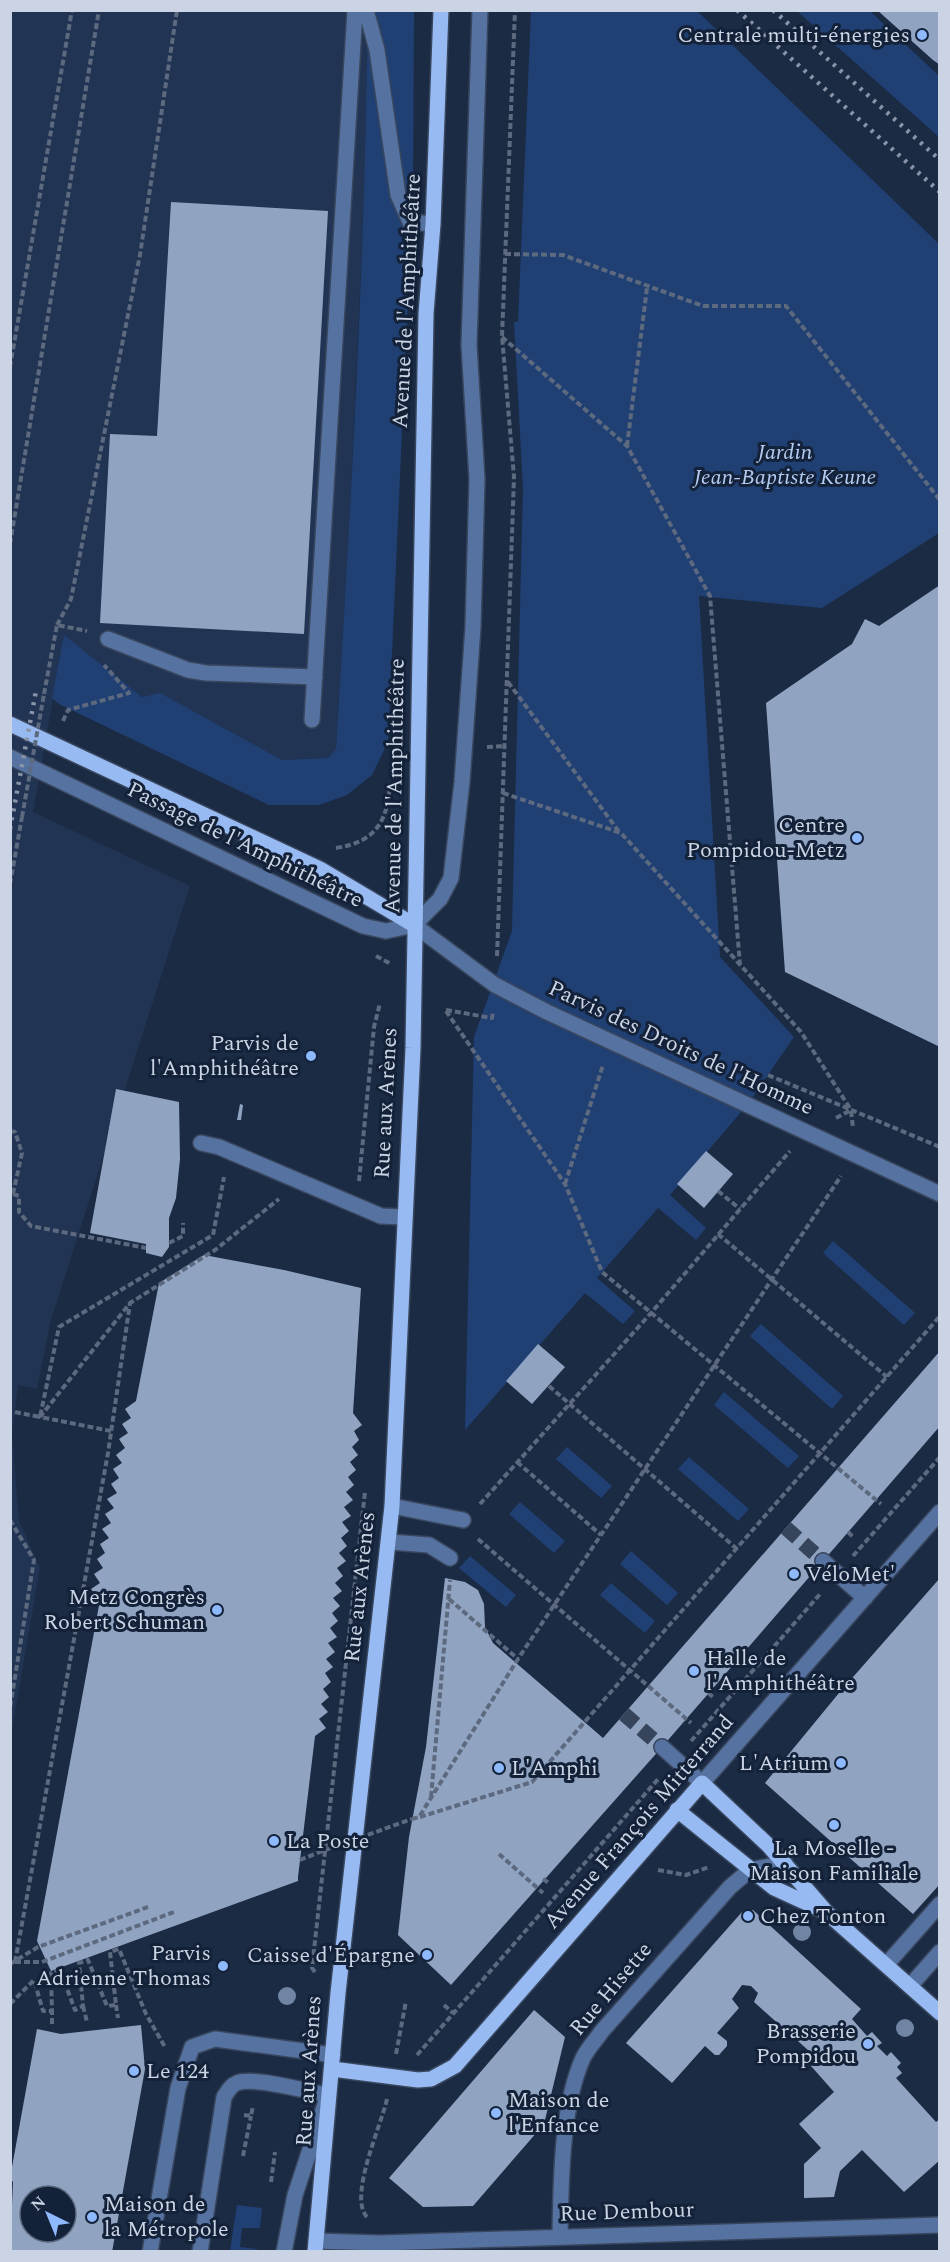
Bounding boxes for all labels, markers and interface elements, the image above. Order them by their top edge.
place label: Centrale multi-énergies [678,19,910,52]
marker: Centrale multi-énergies [915,28,929,42]
street label: Avenue de l'Amphithéâtre [384,173,430,429]
park label: Jardin Jean-Baptiste Keune [692,436,876,494]
street label: Avenue de l'Amphithéâtre [376,658,414,914]
street label: Passage de l'Amphithéâtre [121,773,369,917]
place label: Centre Pompidou-Metz [686,809,845,867]
marker: Centre Pompidou-Metz [850,831,864,845]
street label: Parvis des Droits de l'Homme [543,972,819,1124]
place label: Parvis de l'Amphithéâtre [150,1027,299,1085]
street label: Rue aux Arènes [366,1027,406,1179]
marker: Parvis de l'Amphithéâtre [304,1049,318,1063]
street label: Rue aux Arènes [336,1510,384,1664]
place label: VéloMet' [806,1558,895,1591]
marker: VéloMet' [787,1567,801,1581]
place label: Metz Congrès Robert Schuman [43,1581,205,1639]
marker: Metz Congrès Robert Schuman [210,1603,224,1617]
place label: Halle de l'Amphithéâtre [706,1642,855,1700]
marker: Halle de l'Amphithéâtre [687,1664,701,1678]
street label: Avenue François Mitterrand [536,1707,742,1937]
place label: L'Atrium [739,1747,829,1780]
place label: L'Amphi [511,1752,598,1785]
marker: L'Atrium [834,1756,848,1770]
marker: L'Amphi [492,1761,506,1775]
marker: La Moselle - Maison Familiale [827,1818,841,1832]
place label: La Poste [286,1825,369,1858]
place label: La Moselle - Maison Familiale [749,1832,919,1890]
marker: La Poste [267,1834,281,1848]
place label: Chez Tonton [760,1900,886,1933]
marker: Chez Tonton [741,1909,755,1923]
street label: Rue Hisette [562,1935,660,2043]
place label: Parvis Adrienne Thomas [36,1937,211,1995]
place label: Caisse d'Épargne [247,1939,415,1972]
marker: Caisse d'Épargne [420,1948,434,1962]
marker: Parvis Adrienne Thomas [216,1959,230,1973]
street label: Rue aux Arènes [287,1994,331,2148]
place label: Brasserie Pompidou [756,2015,856,2073]
marker: Brasserie Pompidou [861,2037,875,2051]
place label: Le 124 [146,2055,209,2088]
marker: Le 124 [127,2064,141,2078]
place label: Maison de l'Enfance [508,2084,609,2142]
marker: Maison de l'Enfance [489,2106,503,2120]
north arrow [18,2184,78,2244]
place label: Maison de la Métropole [104,2188,229,2246]
text: N [25,2191,51,2217]
street label: Rue Dembour [559,2193,695,2231]
marker: Maison de la Métropole [85,2210,99,2224]

